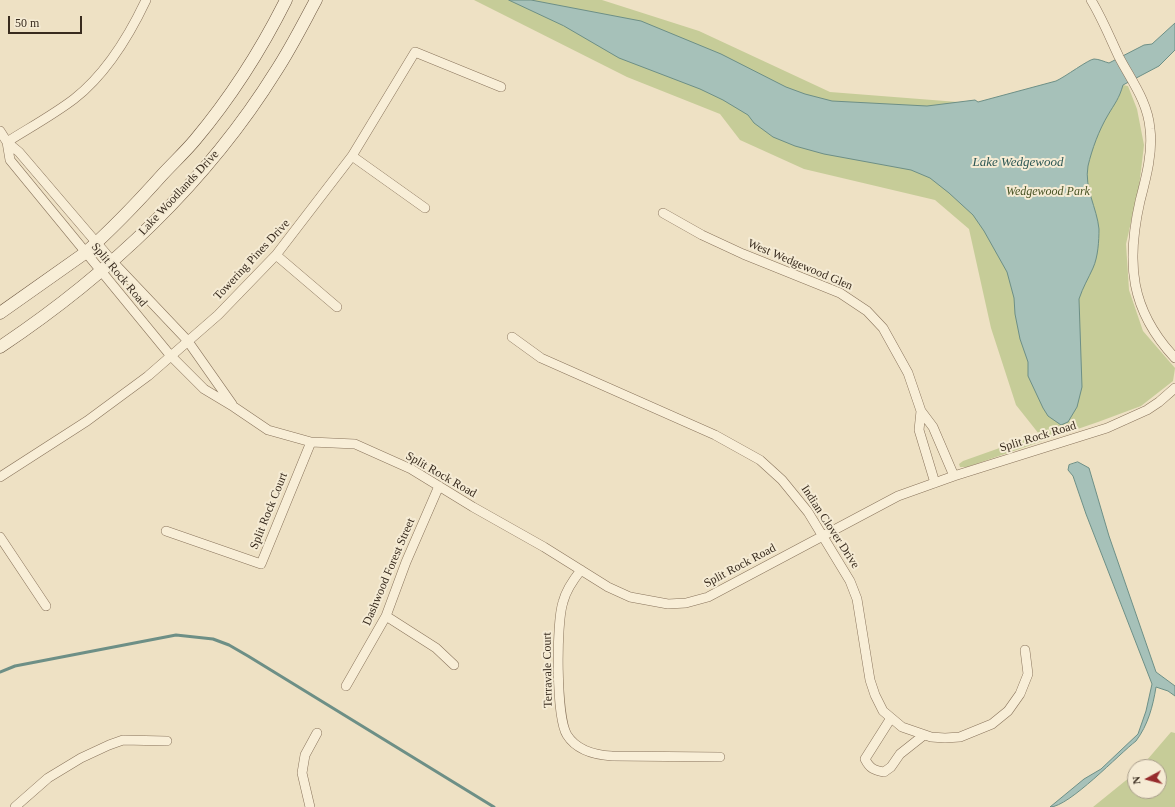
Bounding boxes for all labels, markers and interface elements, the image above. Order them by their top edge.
scale bar [10,8,84,34]
text: 50 m [15,16,39,30]
street label: Lake Woodlands Drive [136,147,222,239]
water label: Lake Wedgewood [973,155,1063,171]
park label: Wedgewood Park [1006,185,1090,199]
street label: Towering Pines Drive [211,217,293,303]
street label: West Wedgewood Glen [745,236,855,294]
street label: Split Rock Road [88,240,150,310]
street label: Split Rock Road [998,419,1078,455]
street label: Split Rock Road [403,449,479,501]
street label: Split Rock Court [247,471,291,551]
street label: Indian Clover Drive [798,483,862,571]
street label: Dashwood Forest Street [360,516,418,628]
street label: Split Rock Road [702,541,778,591]
street label: Terravale Court [540,632,556,708]
north arrow [1127,759,1167,799]
text: N [1130,776,1143,785]

